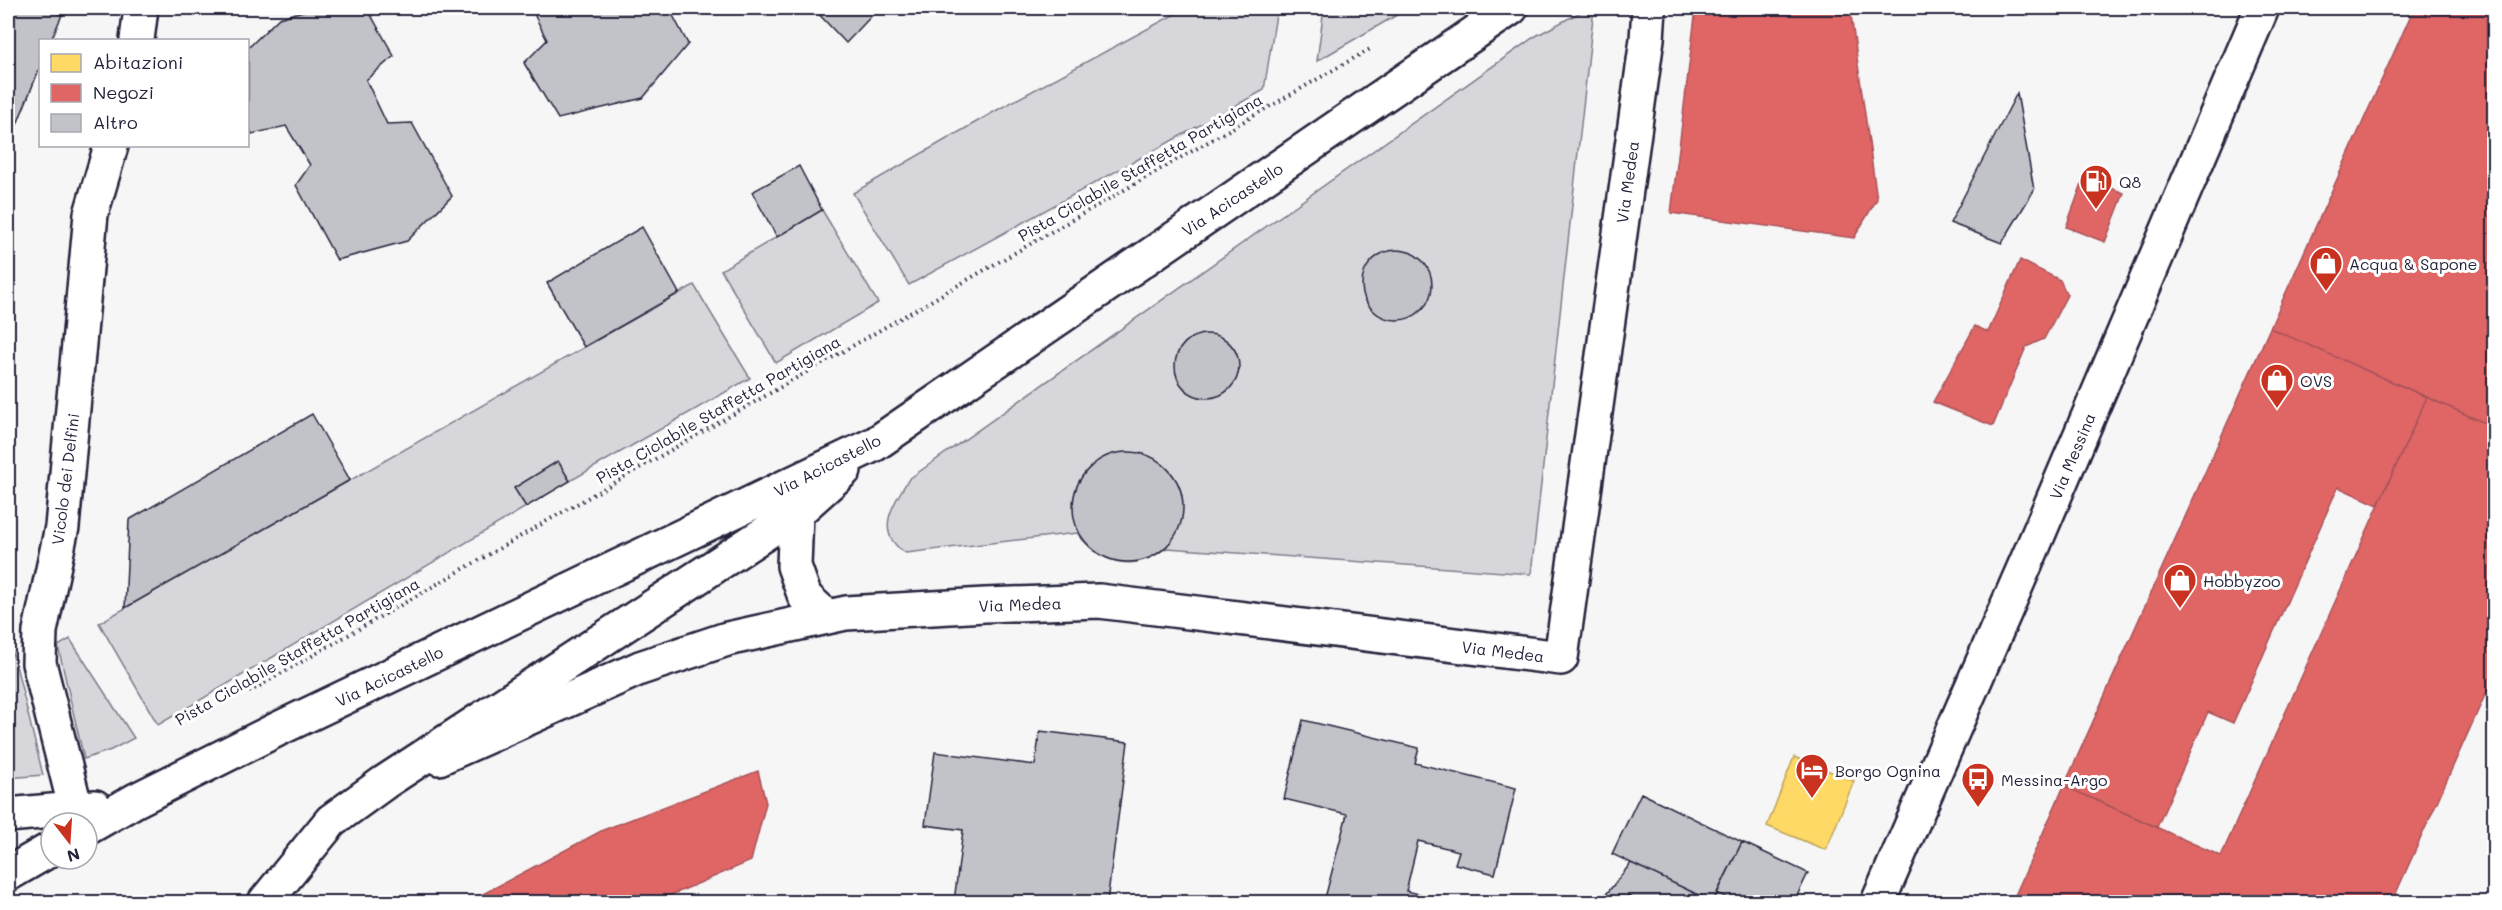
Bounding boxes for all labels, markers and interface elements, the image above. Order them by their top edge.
legend [39,39,249,147]
text: Abitazioni [93,50,183,74]
text: Negozi [93,80,154,104]
street label: Pista Ciclabile Staffetta Partigiana [1014,88,1266,246]
text: Altro [93,110,138,134]
street label: Via Medea [1611,139,1643,225]
street label: Via Acicastello [1178,158,1286,240]
fuel station icon: Q8 [2078,163,2114,210]
place label: Q8 [2119,171,2141,192]
shop icon: Acqua & Sapone [2308,245,2344,292]
place label: Acqua & Sapone [2349,253,2477,274]
street label: Pista Ciclabile Staffetta Partigiana [592,330,844,488]
shop icon: OVS [2259,362,2295,409]
place label: OVS [2300,370,2332,391]
street label: Via Messina [2044,409,2100,503]
street label: Vicolo dei Delfini [47,412,83,546]
street label: Via Acicastello [770,429,884,501]
shop icon: Hobbyzoo [2162,562,2198,609]
place label: Hobbyzoo [2203,570,2281,591]
street label: Pista Ciclabile Staffetta Partigiana [171,572,423,730]
street label: Via Medea [978,592,1062,616]
street label: Via Medea [1461,636,1545,666]
street label: Via Acicastello [332,641,446,711]
hotel icon: Borgo Ognina [1794,752,1830,799]
place label: Borgo Ognina [1835,760,1941,781]
bus stop icon: Messina-Argo [1960,761,1996,808]
place label: Messina-Argo [2001,769,2108,790]
north arrow [39,811,99,871]
text: N [65,844,82,868]

